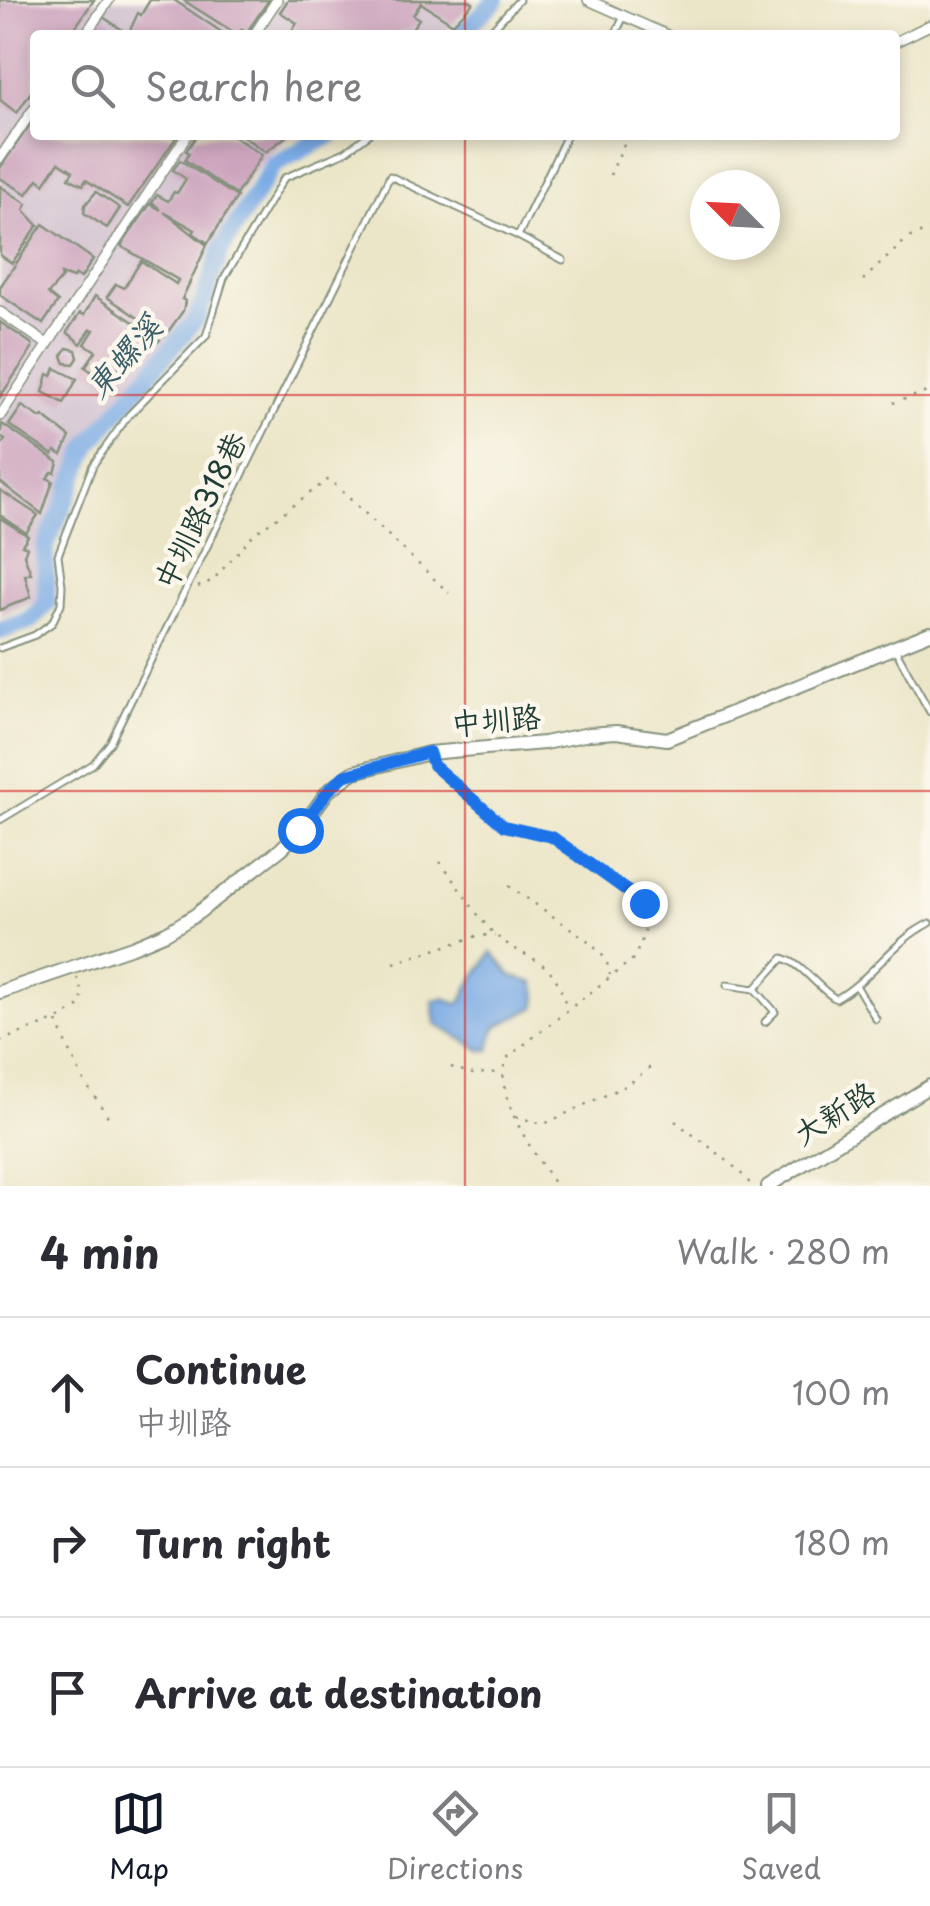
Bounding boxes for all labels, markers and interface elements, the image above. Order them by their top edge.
search box [30,30,900,140]
text: Search here [145,57,362,114]
icon: search [65,58,120,113]
north arrow [690,170,780,260]
water label: 東螺溪 [73,302,173,408]
street label: 中圳路318巷 [141,424,256,596]
street label: 中圳路 [449,692,543,745]
route start [278,808,324,854]
route end [622,881,668,927]
street label: 大新路 [784,1069,884,1155]
text: 4 min [40,1220,160,1283]
text: Walk · 280 m [677,1227,890,1275]
text: Continue [135,1340,306,1397]
icon: ahead [40,1365,95,1420]
text: 100 m [792,1368,890,1416]
text: 中圳路 [135,1397,231,1445]
text: Turn right [135,1514,331,1571]
icon: right [40,1515,95,1570]
text: 180 m [794,1518,890,1566]
text: Arrive at destination [135,1664,543,1721]
icon: arrive [40,1665,95,1720]
tab: Map [109,1786,169,1889]
tab: Directions [387,1786,523,1889]
tab: Saved [741,1786,821,1889]

